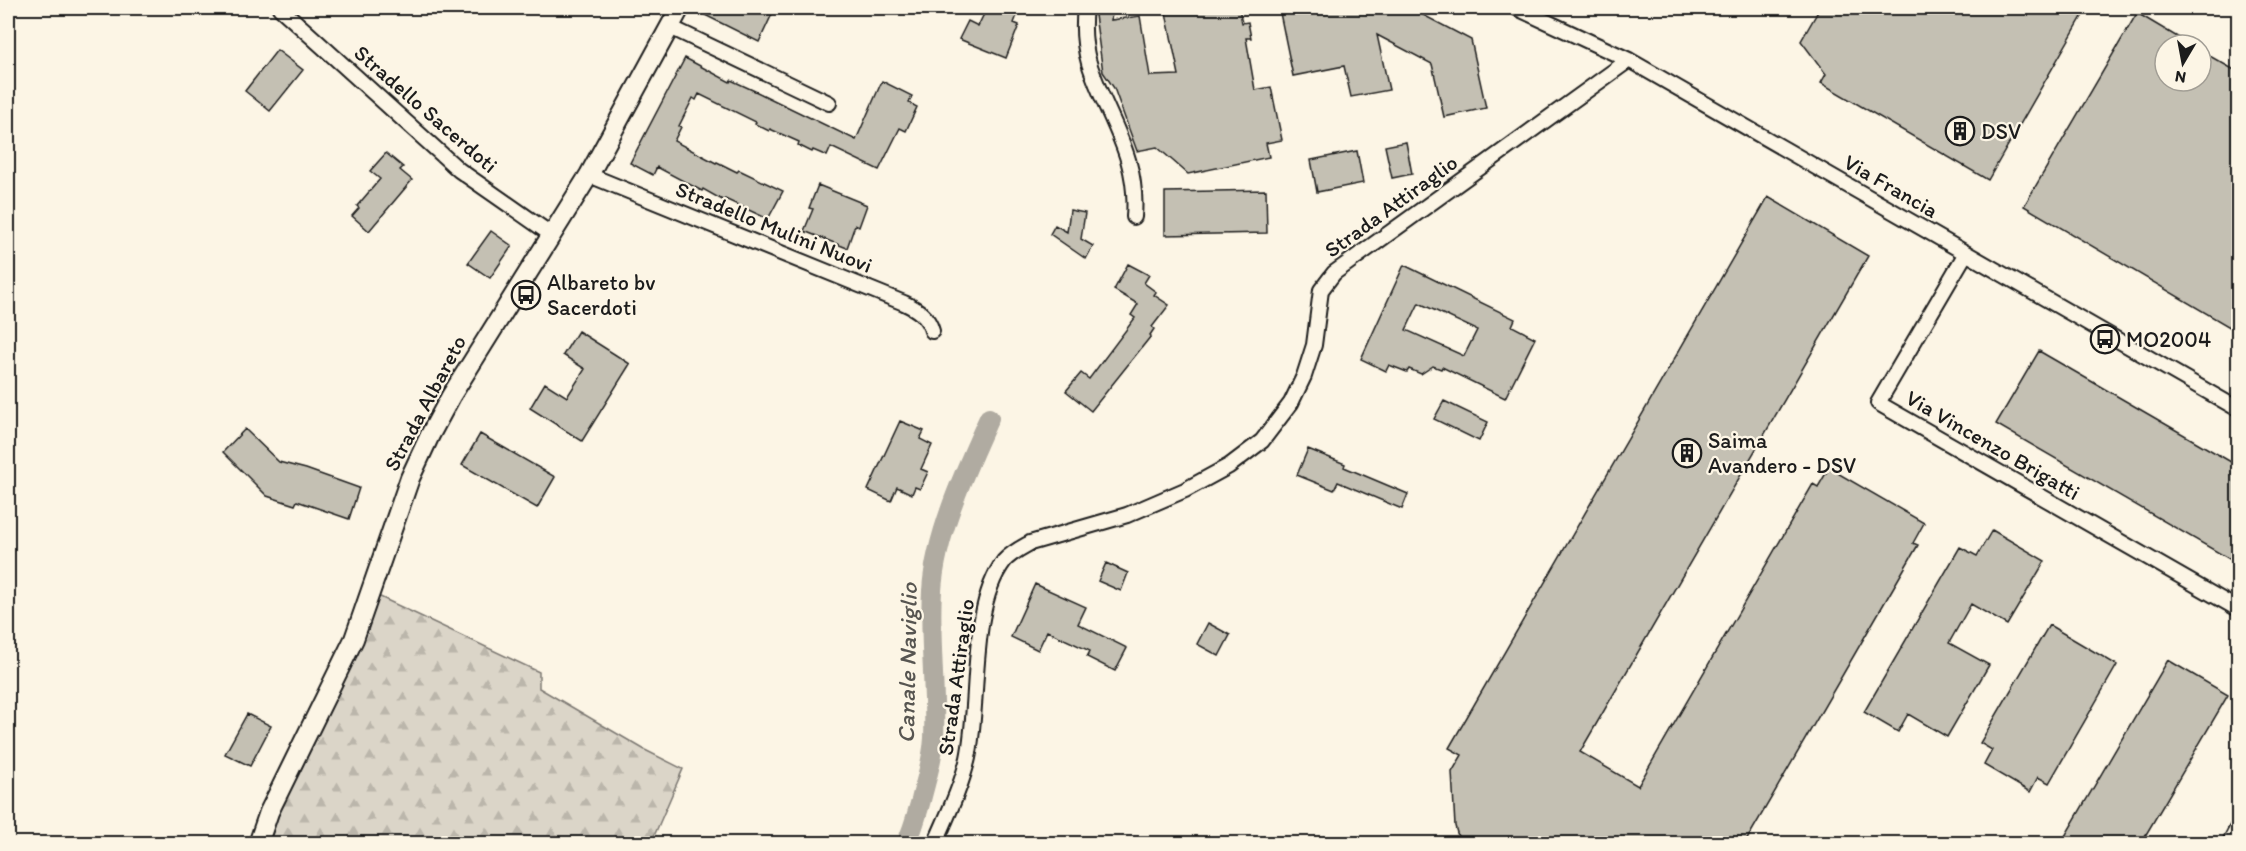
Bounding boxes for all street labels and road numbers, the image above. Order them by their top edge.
street label: Stradello Sacerdoti [349,39,503,179]
street label: Via Francia [1839,148,1943,224]
street label: Strada Attiraglio [1319,149,1463,263]
street label: Stradello Mulini Nuovi [672,175,876,279]
street label: Strada Albareto [378,330,472,476]
street label: Via Vincenzo Brigatti [1901,384,2085,506]
street label: Strada Attiraglio [932,597,980,757]

